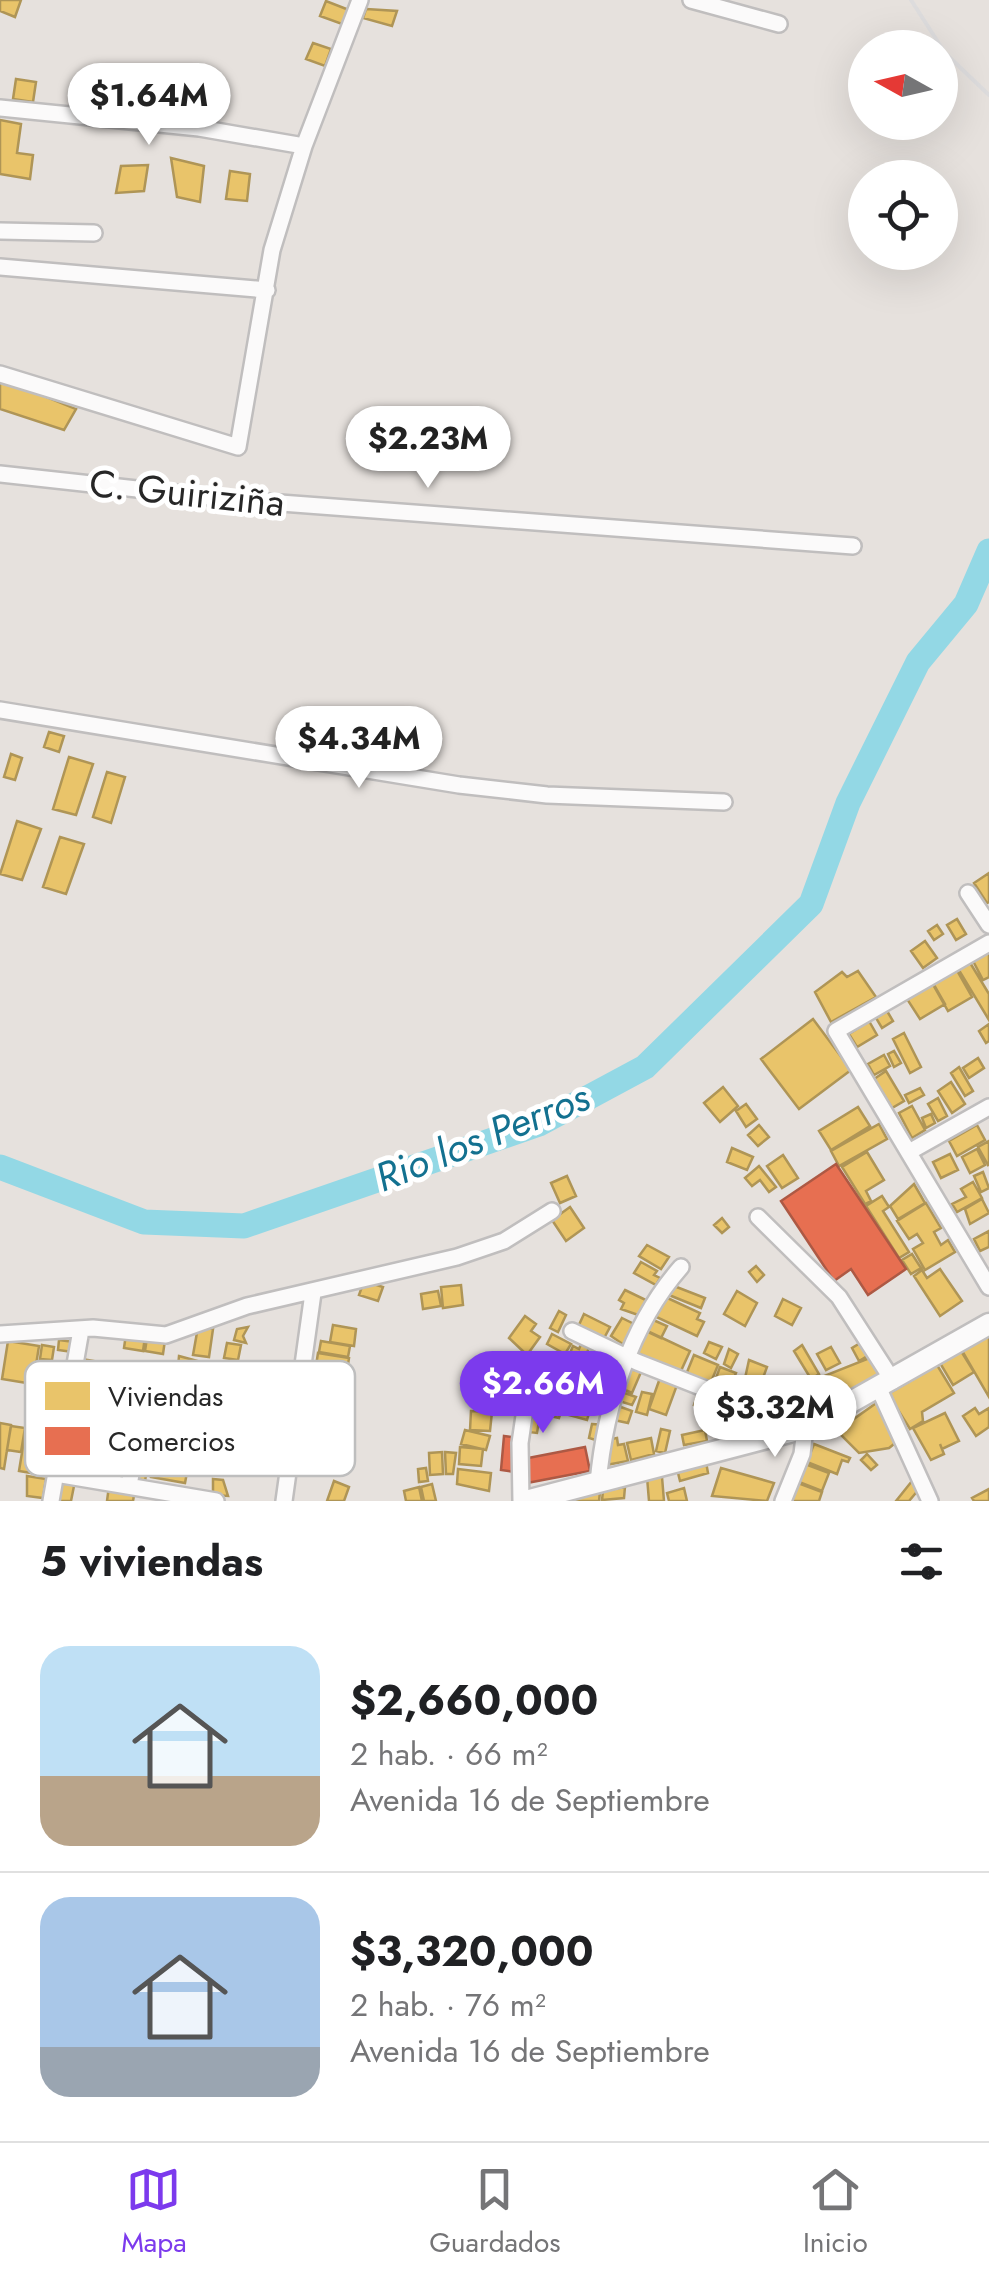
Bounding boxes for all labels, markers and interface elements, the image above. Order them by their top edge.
north arrow [848,30,958,140]
map controls [848,30,958,270]
pin: $1.64M [68,63,230,148]
text: $1.64M [90,72,208,118]
button: locate [848,160,958,270]
pin: $2.23M [347,406,509,491]
text: $2.23M [368,415,488,461]
street label: C. Guiriziña [87,455,287,530]
pin: $4.34M [278,706,440,791]
text: $4.34M [297,715,421,761]
water label: Rio los Perros [366,1068,598,1206]
pin: $2.66M [462,1351,624,1436]
text: $2.66M [482,1360,604,1406]
legend [25,1361,355,1476]
pin: $3.32M [694,1375,856,1460]
text: Viviendas [108,1376,223,1417]
text: $3.32M [716,1384,834,1430]
text: Comercios [108,1421,235,1462]
text: 5 viviendas [40,1531,263,1592]
icon: filters [894,1534,949,1589]
text: $2,660,000 [350,1670,598,1731]
icon: home [120,1686,240,1806]
text: 2 hab. · 66 m² [350,1731,548,1777]
text: Avenida 16 de Septiembre [350,1777,710,1823]
text: $3,320,000 [350,1921,594,1982]
icon: home [120,1937,240,2057]
text: 2 hab. · 76 m² [350,1982,546,2028]
text: Avenida 16 de Septiembre [350,2028,710,2074]
tab: Mapa [121,2162,187,2263]
tab: Guardados [429,2162,561,2263]
tab: Inicio [803,2162,868,2263]

